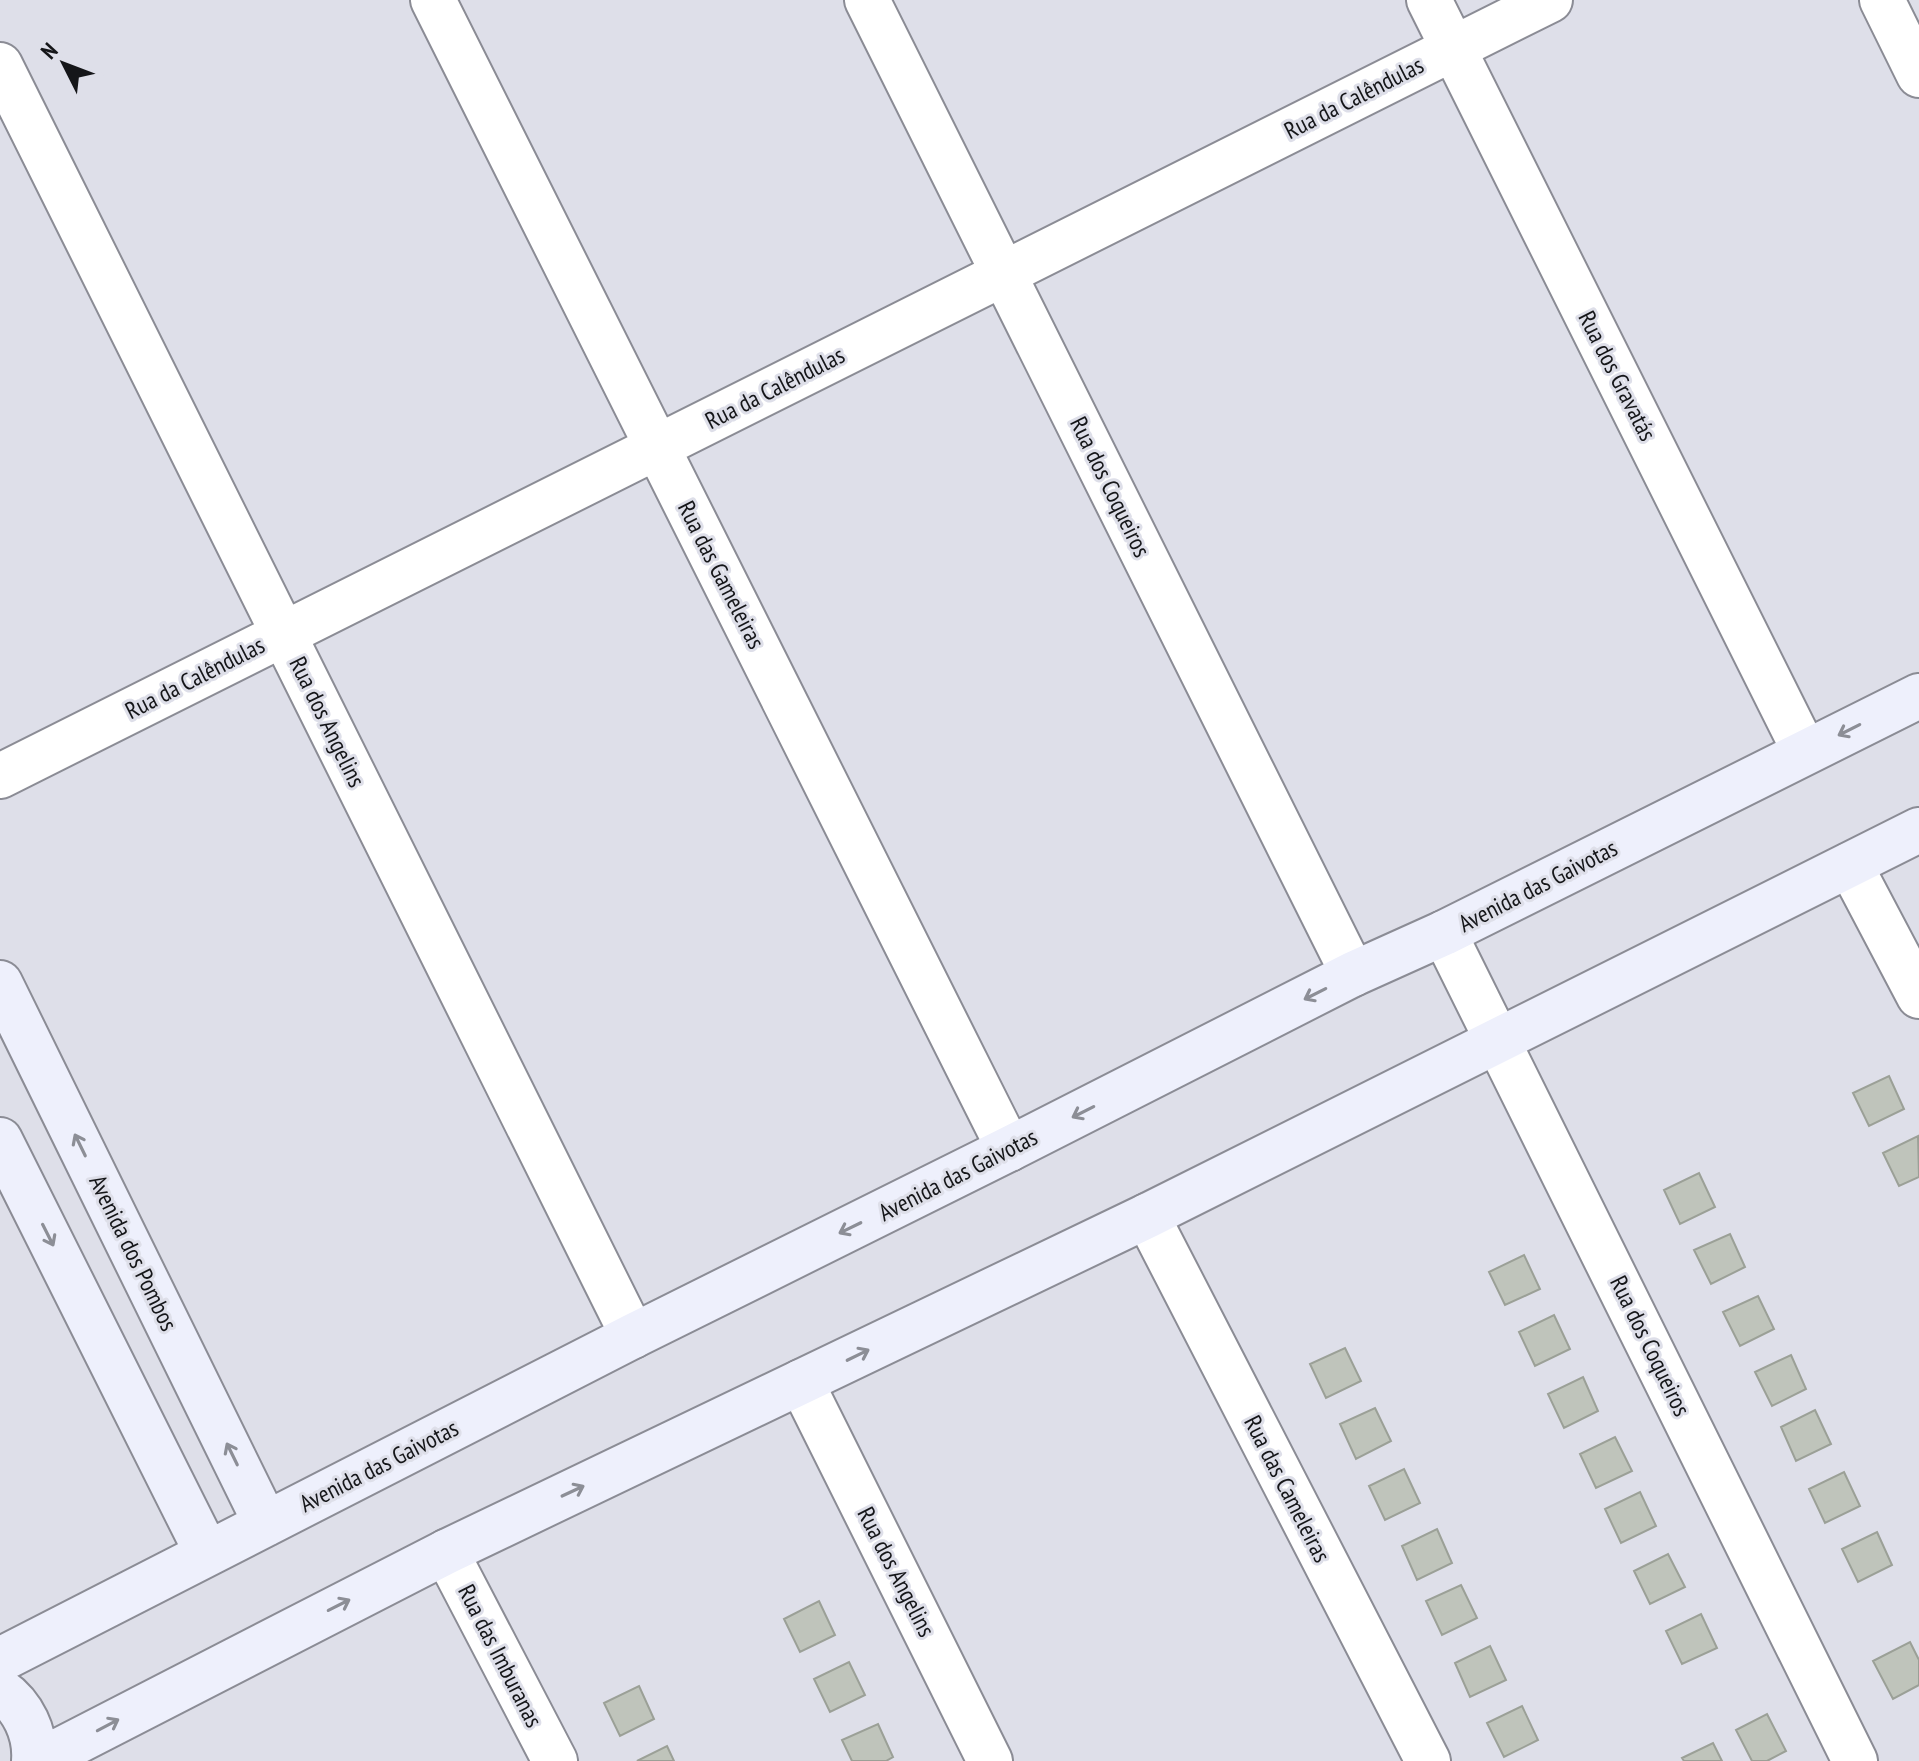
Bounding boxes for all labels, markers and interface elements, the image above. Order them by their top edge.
north arrow [24,24,104,104]
text: N [35,37,64,64]
street label: Rua da Calêndulas [1279,49,1429,146]
street label: Rua dos Gravatás [1571,306,1663,446]
street label: Rua da Calêndulas [700,339,850,436]
street label: Rua dos Coqueiros [1063,412,1158,562]
street label: Rua das Gameleiras [671,496,772,654]
street label: Rua da Calêndulas [120,629,270,726]
street label: Rua dos Angelins [282,651,372,792]
one-way arrow [1838,723,1862,739]
street label: Avenida das Gaivotas [1453,832,1623,939]
one-way arrow [1303,986,1327,1002]
one-way arrow [1071,1104,1095,1120]
street label: Avenida das Gaivotas [873,1121,1043,1228]
one-way arrow [71,1134,86,1157]
street label: Avenida dos Pombos [82,1170,185,1336]
one-way arrow [839,1221,863,1236]
one-way arrow [40,1222,56,1246]
street label: Rua dos Coqueiros [1603,1271,1698,1421]
one-way arrow [846,1347,870,1362]
street label: Rua das Cameleiras [1237,1410,1338,1567]
street label: Avenida das Gaivotas [294,1412,464,1519]
one-way arrow [223,1442,239,1466]
one-way arrow [561,1483,585,1498]
street label: Rua dos Angelins [851,1502,942,1642]
street label: Rua das Imburanas [451,1579,550,1732]
one-way arrow [327,1597,351,1612]
one-way arrow [96,1716,120,1732]

